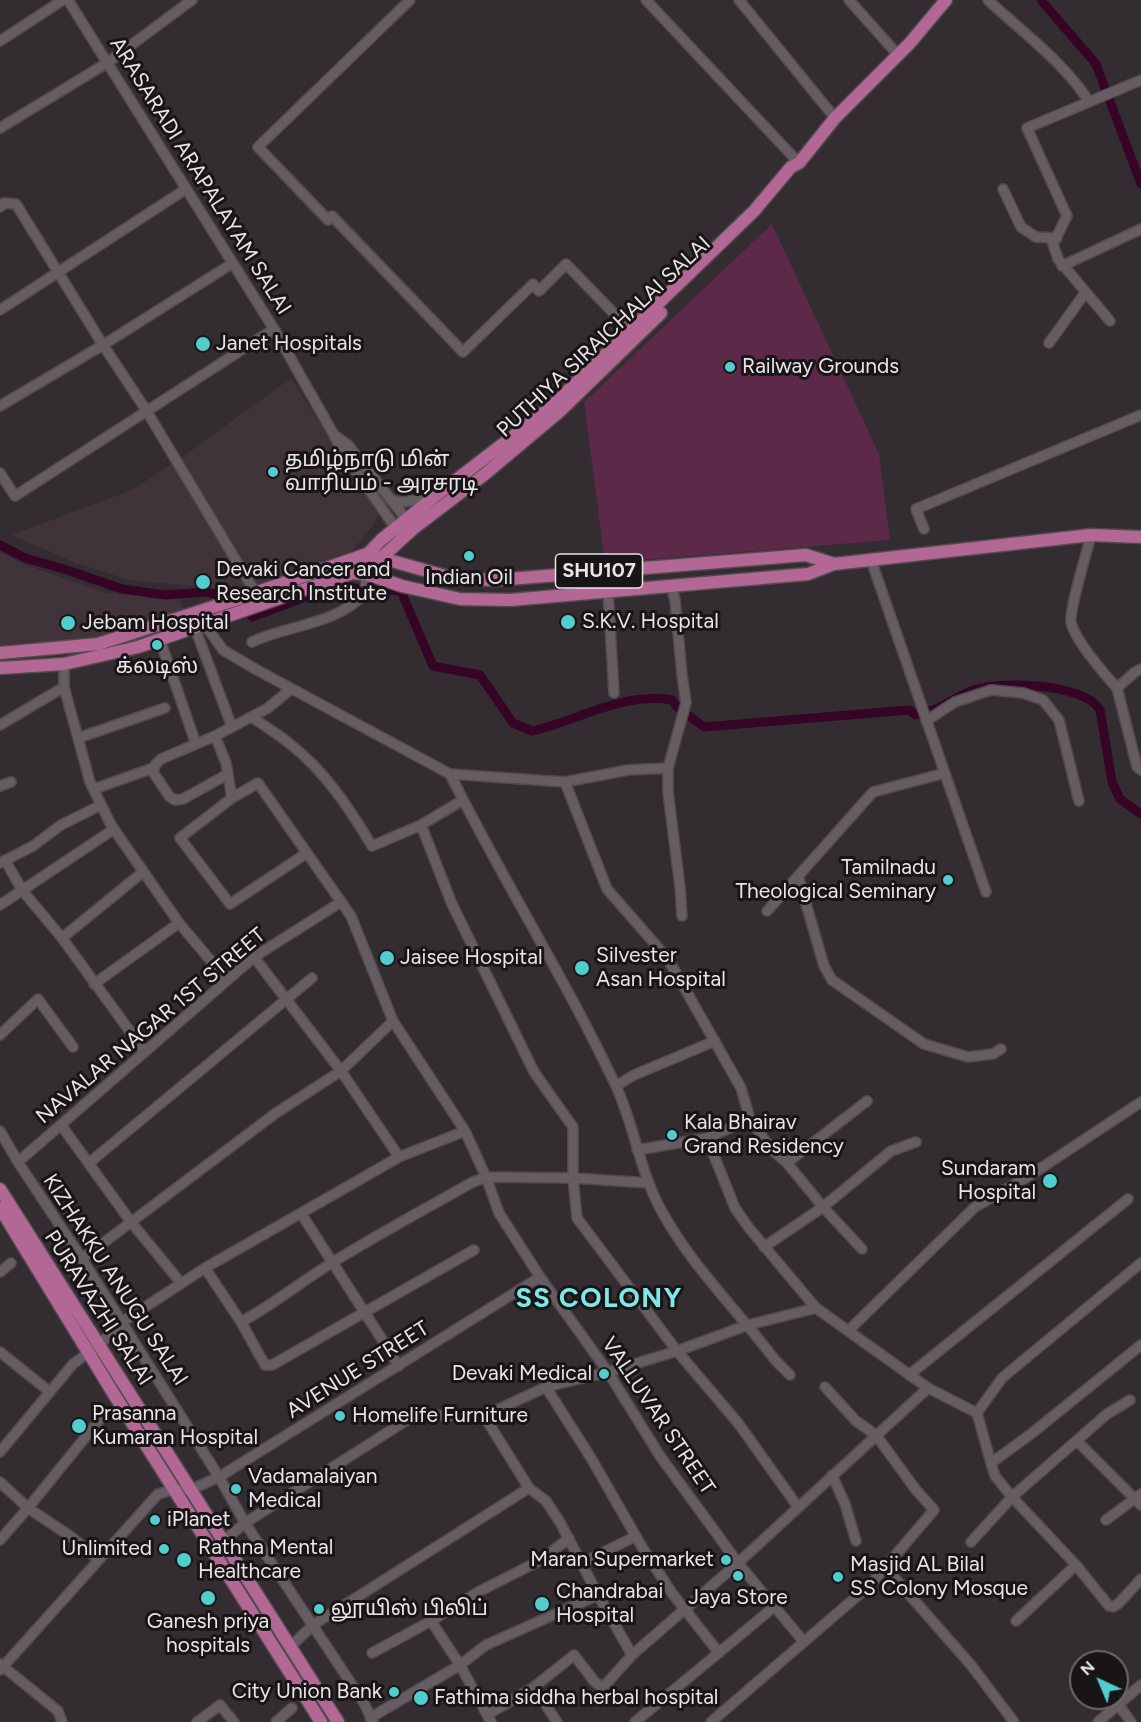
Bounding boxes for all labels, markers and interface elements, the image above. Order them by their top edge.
street label: ARASARADI ARAPALAYAM SALAI [104,33,296,319]
street label: PUTHIYA SIRAICHALAI SALAI [492,231,716,443]
place label: Janet Hospitals [216,331,362,357]
marker: Janet Hospitals [194,335,212,353]
place label: Railway Grounds [742,354,899,380]
marker: Railway Grounds [723,360,737,374]
place label: தமிழ்நாடு மின் வாரியம் - அரசரடி [285,447,478,497]
marker: தமிழ்நாடு மின் வாரியம் - அரசரடி [266,465,280,479]
marker: Indian Oil [462,549,476,563]
road number: SHU107 [556,554,642,588]
place label: Devaki Cancer and Research Institute [216,557,391,607]
place label: Indian Oil [425,565,513,591]
marker: Devaki Cancer and Research Institute [194,573,212,591]
place label: S.K.V. Hospital [582,609,719,635]
place label: Jebam Hospital [82,610,229,636]
marker: S.K.V. Hospital [559,613,577,631]
marker: Jebam Hospital [59,614,77,632]
marker: க்லடிஸ் [150,638,164,652]
place label: க்லடிஸ் [116,654,198,680]
place label: Tamilnadu Theological Seminary [735,855,936,905]
marker: Tamilnadu Theological Seminary [941,873,955,887]
street label: NAVALAR NAGAR 1ST STREET [31,923,271,1129]
place label: Silvester Asan Hospital [596,943,726,993]
place label: Jaisee Hospital [400,945,543,971]
marker: Jaisee Hospital [378,949,396,967]
marker: Silvester Asan Hospital [573,959,591,977]
place label: Kala Bhairav Grand Residency [684,1110,844,1160]
marker: Kala Bhairav Grand Residency [665,1128,679,1142]
place label: Sundaram Hospital [941,1156,1036,1206]
street label: KIZHAKKU ANUGU SALAI [37,1170,193,1390]
marker: Sundaram Hospital [1041,1172,1059,1190]
street label: PURAVAZHI SALAI [39,1226,157,1390]
district label: SS COLONY [515,1283,683,1315]
street label: AVENUE STREET [282,1316,434,1424]
street label: VALLUVAR STREET [596,1332,720,1500]
place label: Devaki Medical [452,1361,592,1387]
marker: Devaki Medical [597,1367,611,1381]
place label: Prasanna Kumaran Hospital [92,1401,258,1451]
place label: Homelife Furniture [352,1403,528,1429]
marker: Homelife Furniture [333,1409,347,1423]
marker: Prasanna Kumaran Hospital [70,1417,88,1435]
place label: Vadamalaiyan Medical [248,1464,377,1514]
marker: Vadamalaiyan Medical [229,1482,243,1496]
place label: iPlanet [167,1507,230,1533]
marker: iPlanet [148,1513,162,1527]
place label: Rathna Mental Healthcare [198,1535,333,1585]
place label: Unlimited [62,1536,152,1562]
marker: Unlimited [157,1542,171,1556]
place label: Maran Supermarket [530,1547,714,1573]
marker: Rathna Mental Healthcare [175,1551,193,1569]
place label: Masjid AL Bilal SS Colony Mosque [850,1552,1028,1602]
marker: Maran Supermarket [719,1553,733,1567]
marker: Jaya Store [731,1569,745,1583]
marker: Masjid AL Bilal SS Colony Mosque [831,1570,845,1584]
place label: Chandrabai Hospital [556,1579,663,1629]
place label: Jaya Store [688,1585,788,1611]
marker: Ganesh priya hospitals [199,1589,217,1607]
marker: Chandrabai Hospital [533,1595,551,1613]
place label: லூயிஸ் பிலிப் [331,1596,488,1622]
marker: லூயிஸ் பிலிப் [312,1602,326,1616]
place label: Ganesh priya hospitals [147,1609,269,1659]
north arrow [1069,1650,1129,1710]
text: N [1076,1657,1099,1679]
place label: City Union Bank [232,1679,382,1705]
marker: City Union Bank [387,1685,401,1699]
place label: Fathima siddha herbal hospital [434,1685,718,1711]
marker: Fathima siddha herbal hospital [412,1689,430,1707]

